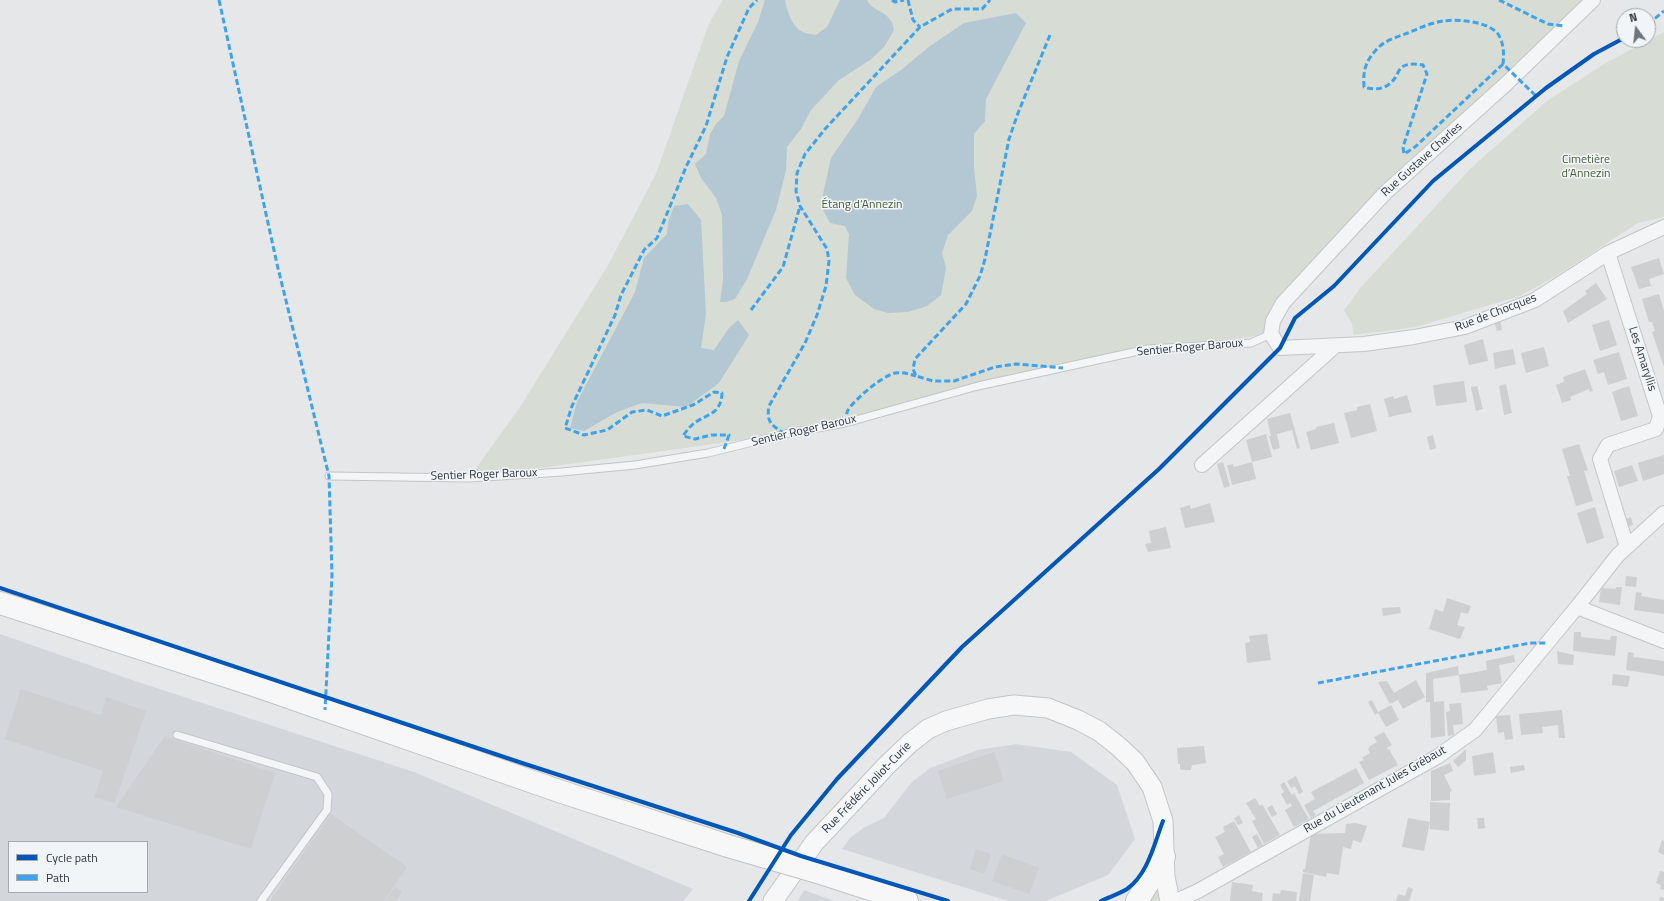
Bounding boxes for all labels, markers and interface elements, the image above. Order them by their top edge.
north arrow [1616,8,1656,48]
text: N [1627,9,1639,26]
street label: Rue Gustave Charles [1379,120,1465,200]
park label: Cimetière d’Annezin [1562,153,1610,181]
park label: Étang d’Annezin [821,198,903,212]
street label: Rue de Chocques [1453,291,1539,335]
street label: Les Amaryllis [1625,325,1659,393]
street label: Sentier Roger Baroux [1136,336,1244,360]
street label: Sentier Roger Baroux [750,412,858,450]
street label: Sentier Roger Baroux [430,466,538,484]
street label: Rue Frédéric Joliot-Curie [819,739,915,837]
street label: Rue du Lieutenant Jules Grébaut [1301,743,1449,837]
legend [8,841,148,893]
text: Cycle path [46,848,98,867]
text: Path [46,868,70,887]

